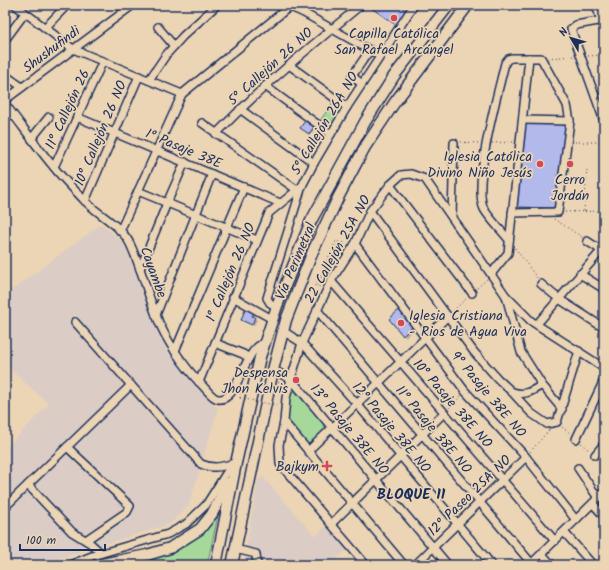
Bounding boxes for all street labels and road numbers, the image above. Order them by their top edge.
street label: Shushufindi [18,20,86,79]
street label: 5° Callejón 26 NO [223,22,319,111]
street label: 11° Callejón 26 [40,66,96,153]
street label: 5° Callejón 26A NO [285,67,365,179]
street label: 10° Callejón 26 NO [69,77,133,189]
street label: 1° Pasaje 38E [142,123,226,175]
street label: 22 Callejón 25A NO [299,191,377,308]
street label: 1° Callejón 26 NO [200,219,262,325]
street label: Vía Perimetral [270,219,322,304]
street label: Cayambe [134,244,173,302]
street label: 9° Pasaje 38E NO [445,346,532,443]
street label: 10° Pasaje 38E NO [407,354,498,454]
street label: 12° Pasaje 38E NO [346,377,436,478]
street label: 13° Pasaje 38E NO [304,379,394,480]
street label: 11° Pasaje 38E NO [390,381,477,479]
street label: 12° Paseo 25A NO [423,450,517,542]

